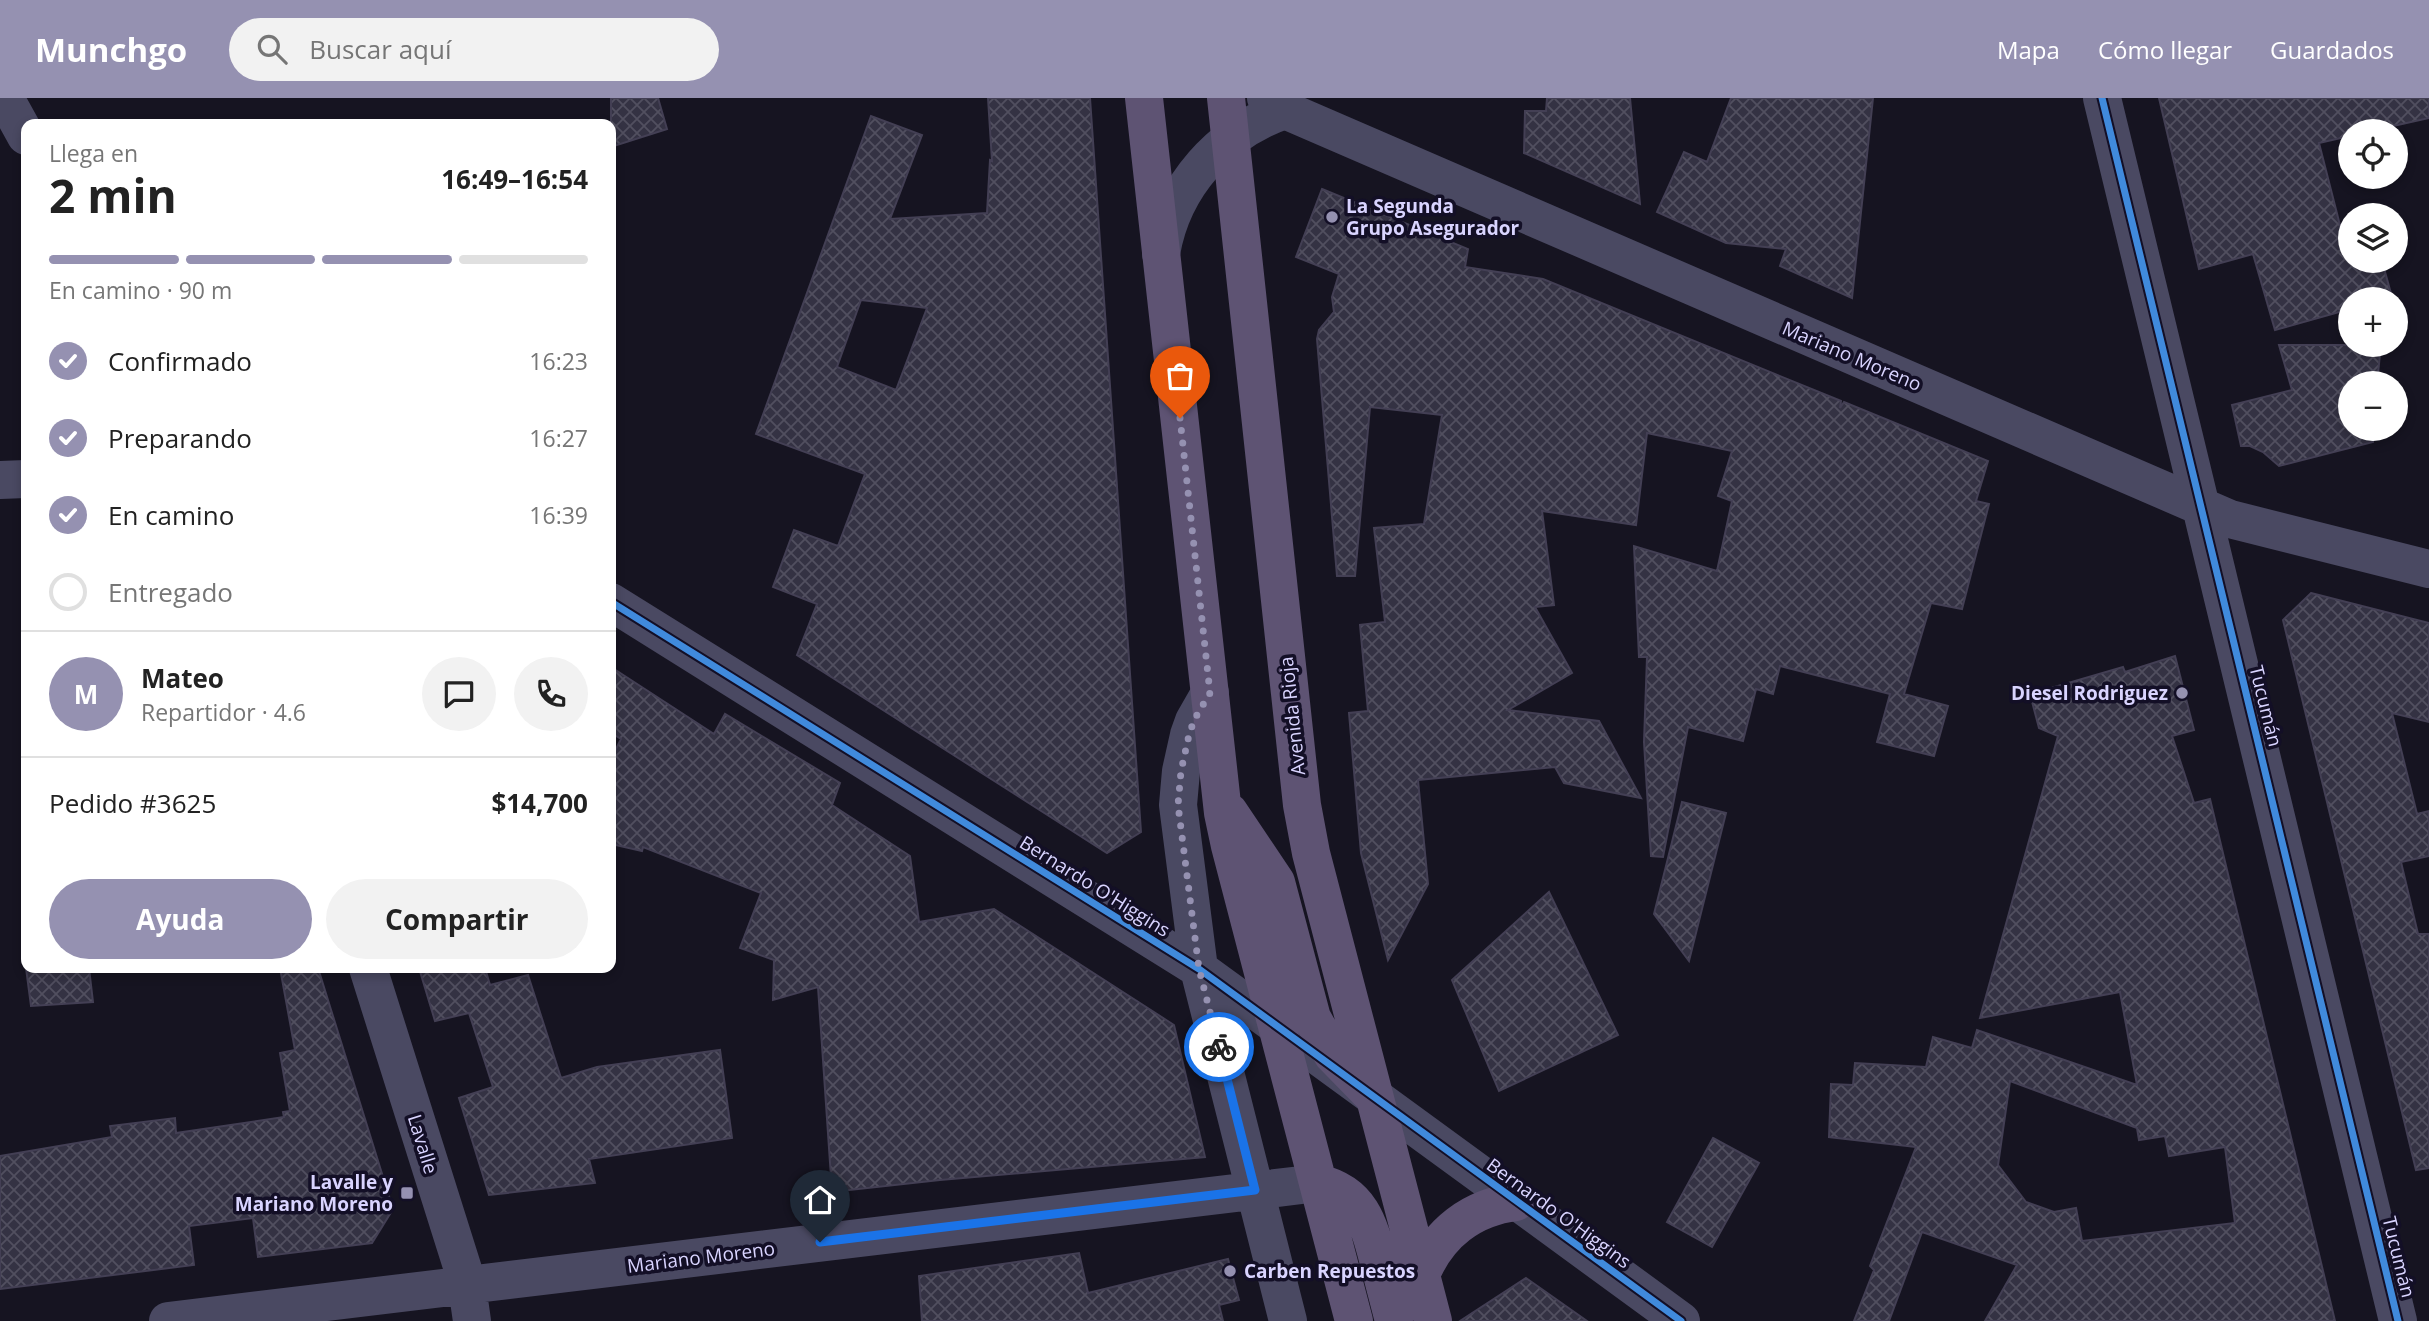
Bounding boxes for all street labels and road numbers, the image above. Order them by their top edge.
street label: Mariano Moreno [1778,315,1926,397]
street label: Avenida Rioja [1273,655,1311,777]
street label: Tucumán [2243,663,2289,749]
street label: Bernardo O'Higgins [1015,829,1175,943]
street label: Lavalle [402,1111,444,1177]
street label: Bernardo O'Higgins [1482,1152,1636,1274]
street label: Tucumán [2376,1214,2422,1300]
street label: Mariano Moreno [626,1235,776,1279]

